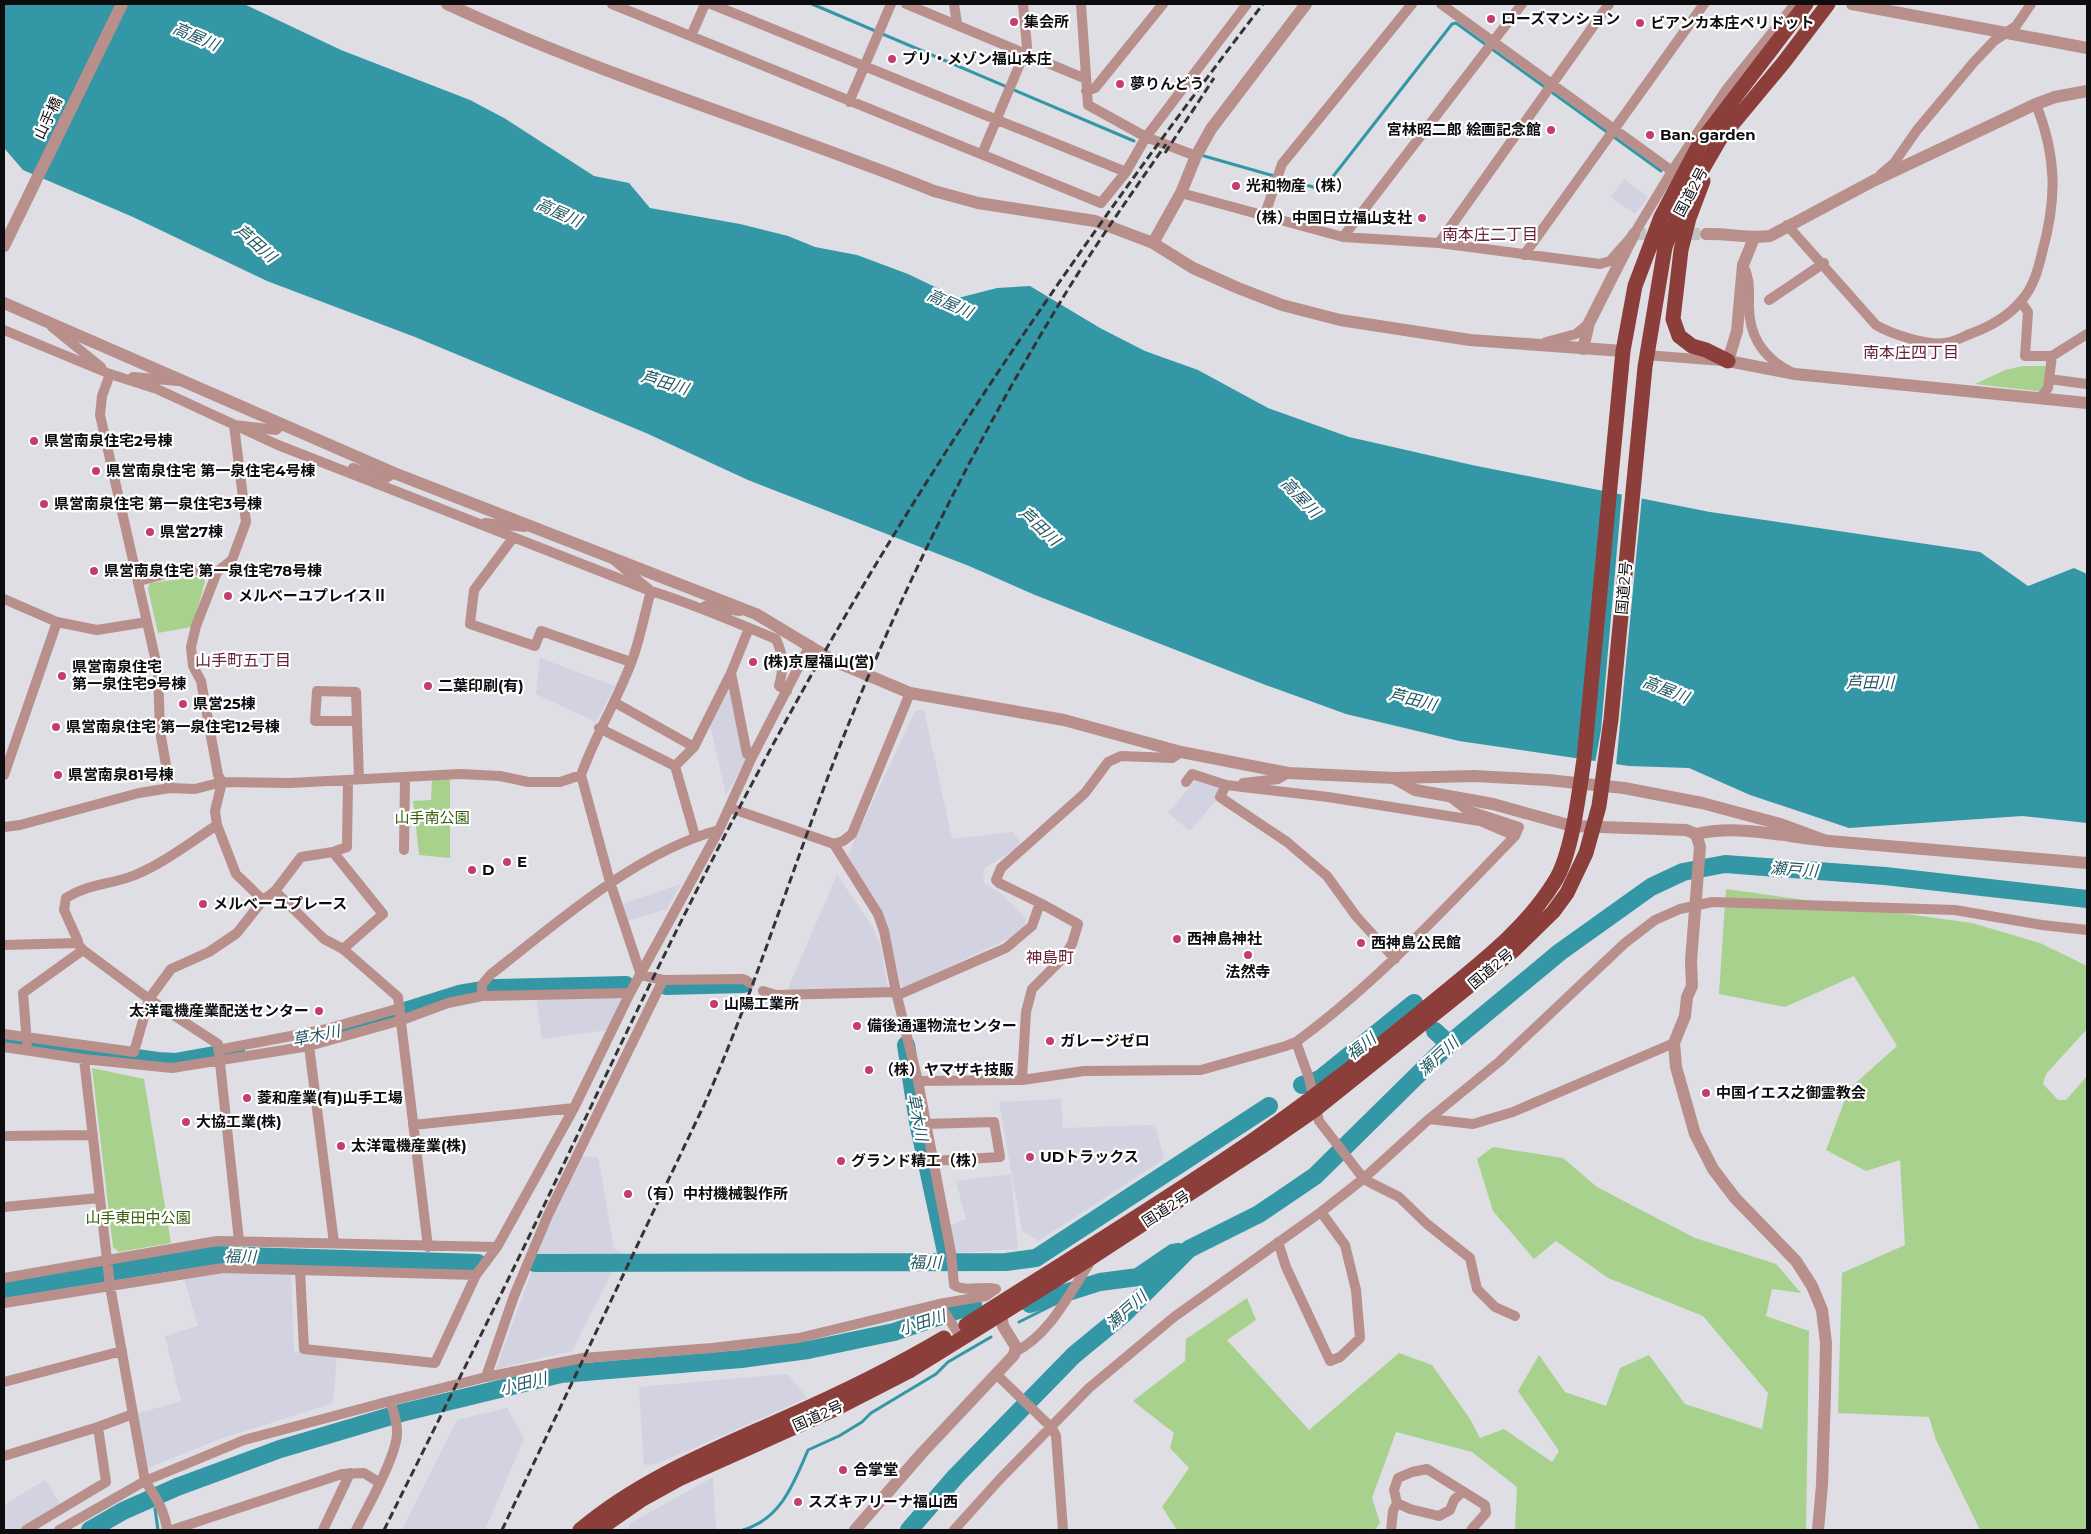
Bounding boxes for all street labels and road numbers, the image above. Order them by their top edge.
street label: 山手橋 [29,93,66,142]
street label: 国道2号 [1670,164,1712,220]
street label: 国道2号 [1612,560,1635,615]
street label: 国道2号 [1464,944,1517,993]
street label: 国道2号 [1138,1186,1193,1231]
street label: 国道2号 [789,1396,846,1435]

